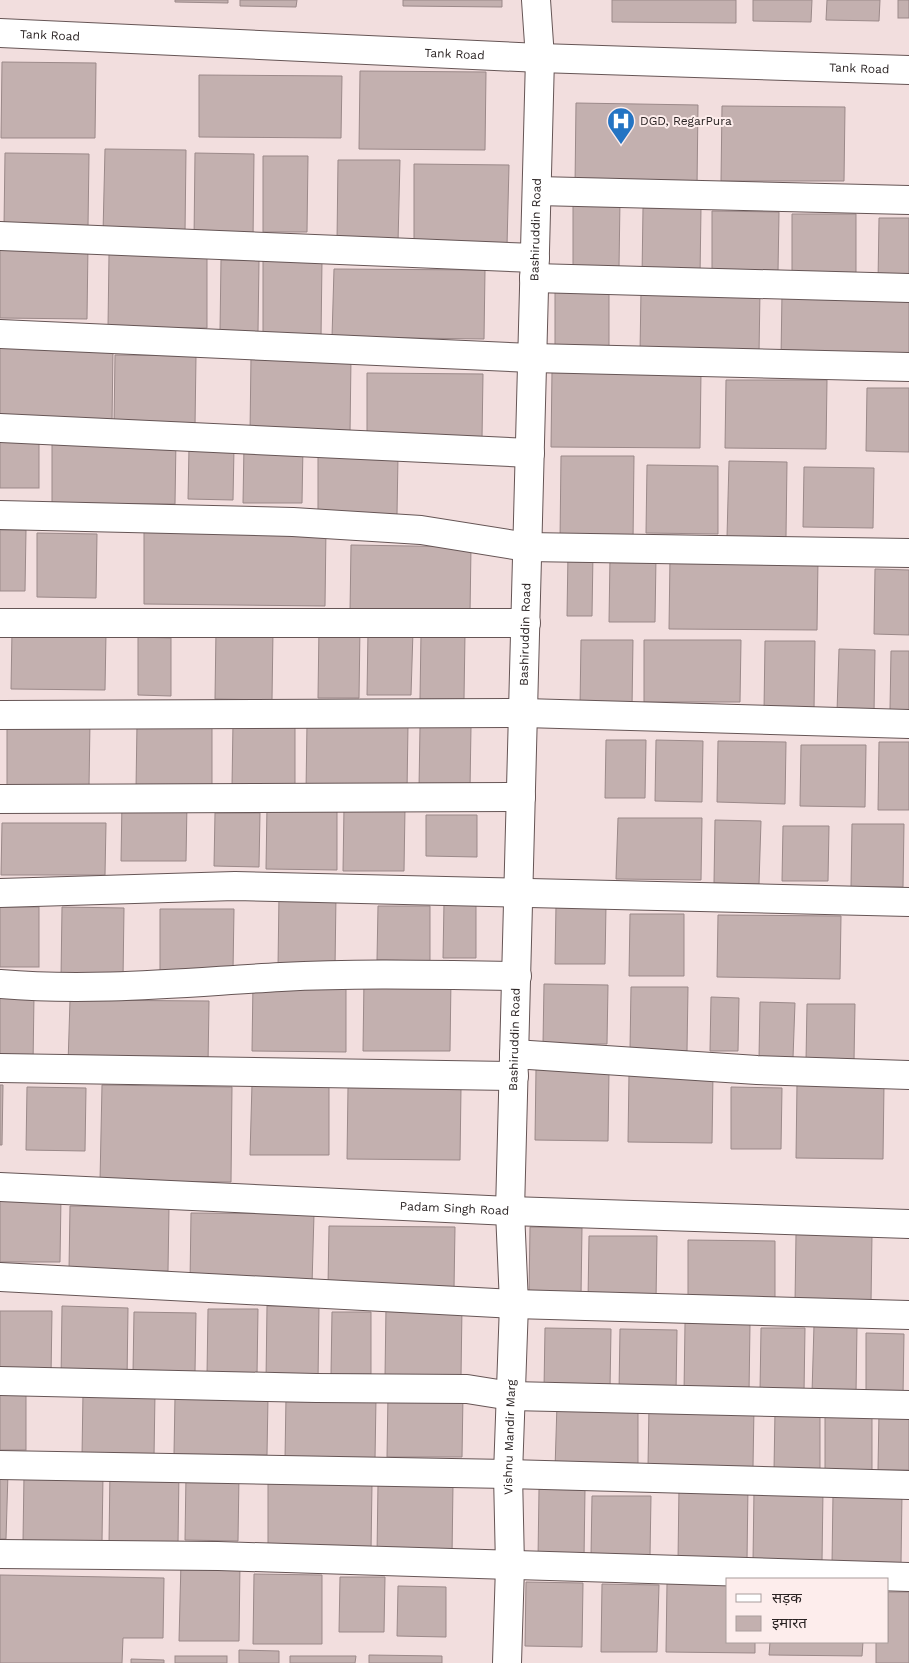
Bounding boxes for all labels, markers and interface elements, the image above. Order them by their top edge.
street label: Tank Road [20,27,80,44]
street label: Tank Road [424,46,485,62]
street label: Tank Road [829,60,890,76]
hospital icon: DGD, RegarPura [606,106,636,145]
place label: DGD, RegarPura [640,114,732,128]
street label: Bashiruddin Road [527,178,544,281]
street label: Bashiruddin Road [517,583,533,686]
street label: Bashiruddin Road [506,988,523,1091]
street label: Padam Singh Road [399,1199,510,1218]
street label: Vishnu Mandir Marg [501,1378,518,1495]
legend [726,1578,889,1643]
text: सड़क [772,1589,802,1607]
text: इमारत [772,1614,807,1632]

